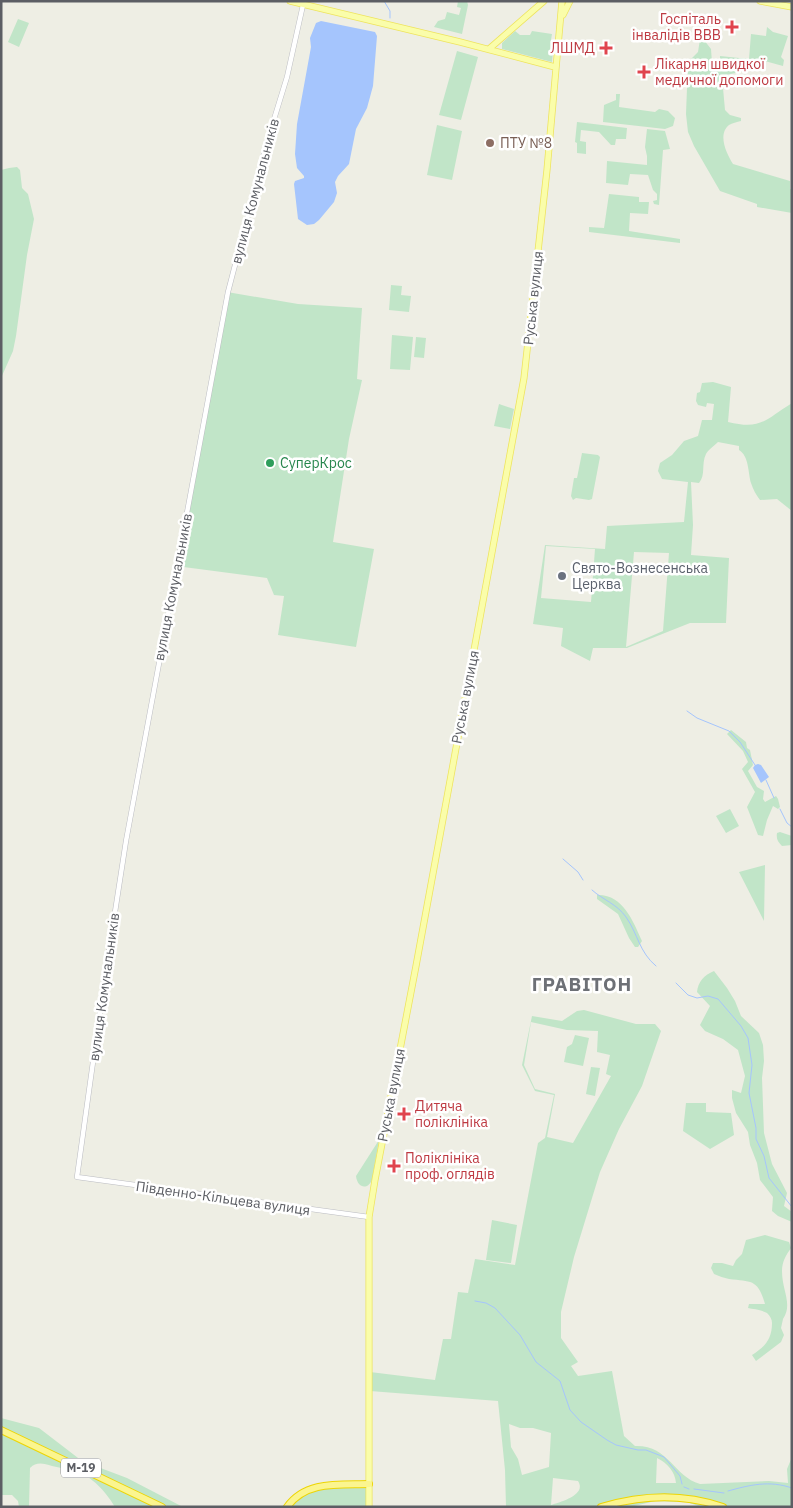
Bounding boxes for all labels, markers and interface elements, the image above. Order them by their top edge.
place label: Госпіталь інвалідів ВВВ [632,10,721,44]
marker: Госпіталь інвалідів ВВВ [725,20,739,34]
place label: ЛШМД [551,39,595,57]
marker: ЛШМД [599,41,613,55]
place label: Лікарня швидкої медичної допомоги [655,55,783,89]
marker: Лікарня швидкої медичної допомоги [637,65,651,79]
street label: вулиця Комунальників [227,116,283,266]
place label: ПТУ №8 [500,134,552,152]
marker: ПТУ №8 [484,137,496,149]
street label: Руська вулиця [519,250,547,346]
place label: СуперКрос [280,454,352,472]
marker: СуперКрос [264,457,276,469]
street label: вулиця Комунальників [150,512,196,662]
place label: Свято-Вознесенська Церква [572,559,708,593]
marker: Свято-Вознесенська Церква [556,570,568,582]
street label: Руська вулиця [447,649,483,745]
street label: вулиця Комунальників [85,912,123,1062]
district label: ГРАВІТОН [532,972,632,996]
street label: Руська вулиця [373,1047,409,1143]
place label: Дитяча поліклініка [415,1097,489,1131]
marker: Дитяча поліклініка [397,1107,411,1121]
place label: Поліклініка проф. оглядів [405,1149,495,1183]
marker: Поліклініка проф. оглядів [387,1159,401,1173]
street label: Південно-Кільцева вулиця [135,1177,311,1219]
road number: М-19 [61,1459,101,1478]

